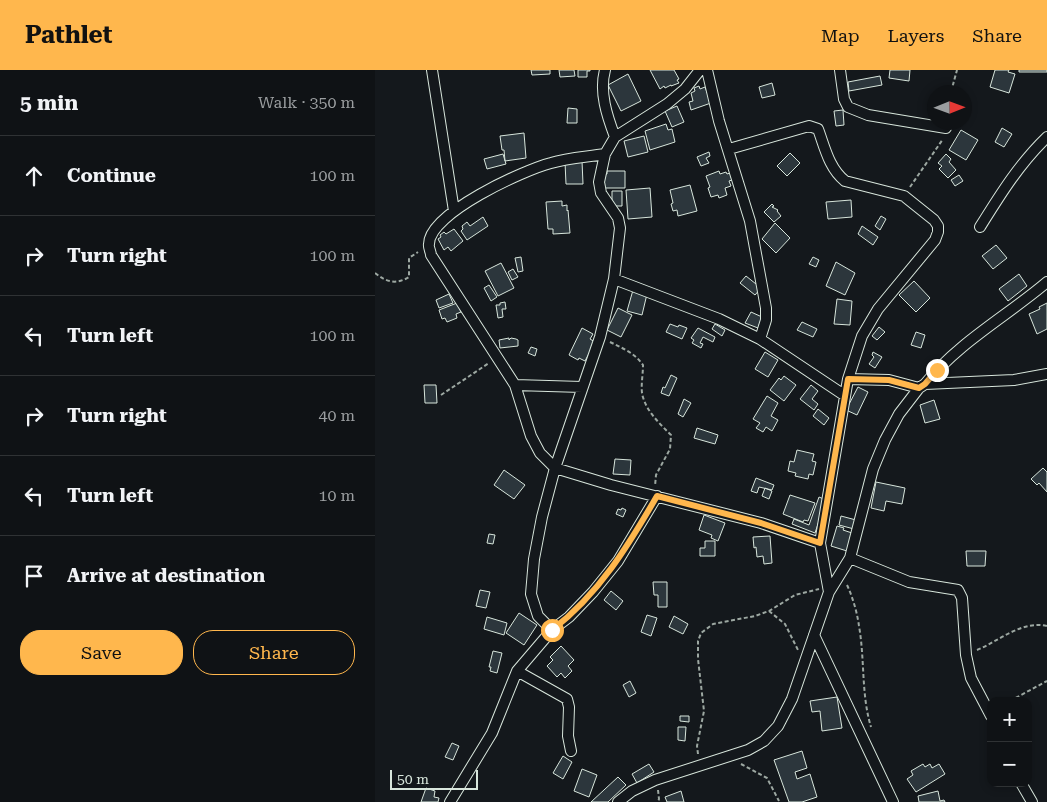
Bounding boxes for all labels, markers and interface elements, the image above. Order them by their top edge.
text: Pathlet [25,21,112,49]
text: Map [821,25,860,46]
text: Layers [888,25,944,46]
text: Share [972,25,1022,46]
north arrow [927,85,972,130]
text: 5 min [20,91,78,115]
text: Walk · 350 m [258,93,355,112]
icon: ahead [20,162,48,190]
text: Continue [67,164,156,187]
text: 100 m [309,166,355,185]
icon: right [20,242,48,270]
text: Turn right [67,244,167,267]
text: 100 m [309,246,355,265]
icon: left [20,322,48,350]
text: Turn left [67,324,153,347]
text: 100 m [309,326,355,345]
route end [926,359,949,382]
icon: right [20,402,48,430]
text: Turn right [67,404,167,427]
text: 40 m [318,406,355,425]
icon: left [20,482,48,510]
text: Turn left [67,484,153,507]
text: 10 m [318,486,355,505]
icon: arrive [20,562,48,590]
text: Arrive at destination [67,564,265,587]
route start [541,619,564,642]
button: Save [20,630,183,675]
button: Share [193,630,355,675]
map controls [987,697,1032,787]
button: + [987,697,1032,742]
button: − [987,742,1032,787]
scale bar [390,767,477,790]
text: 50 m [397,771,429,787]

